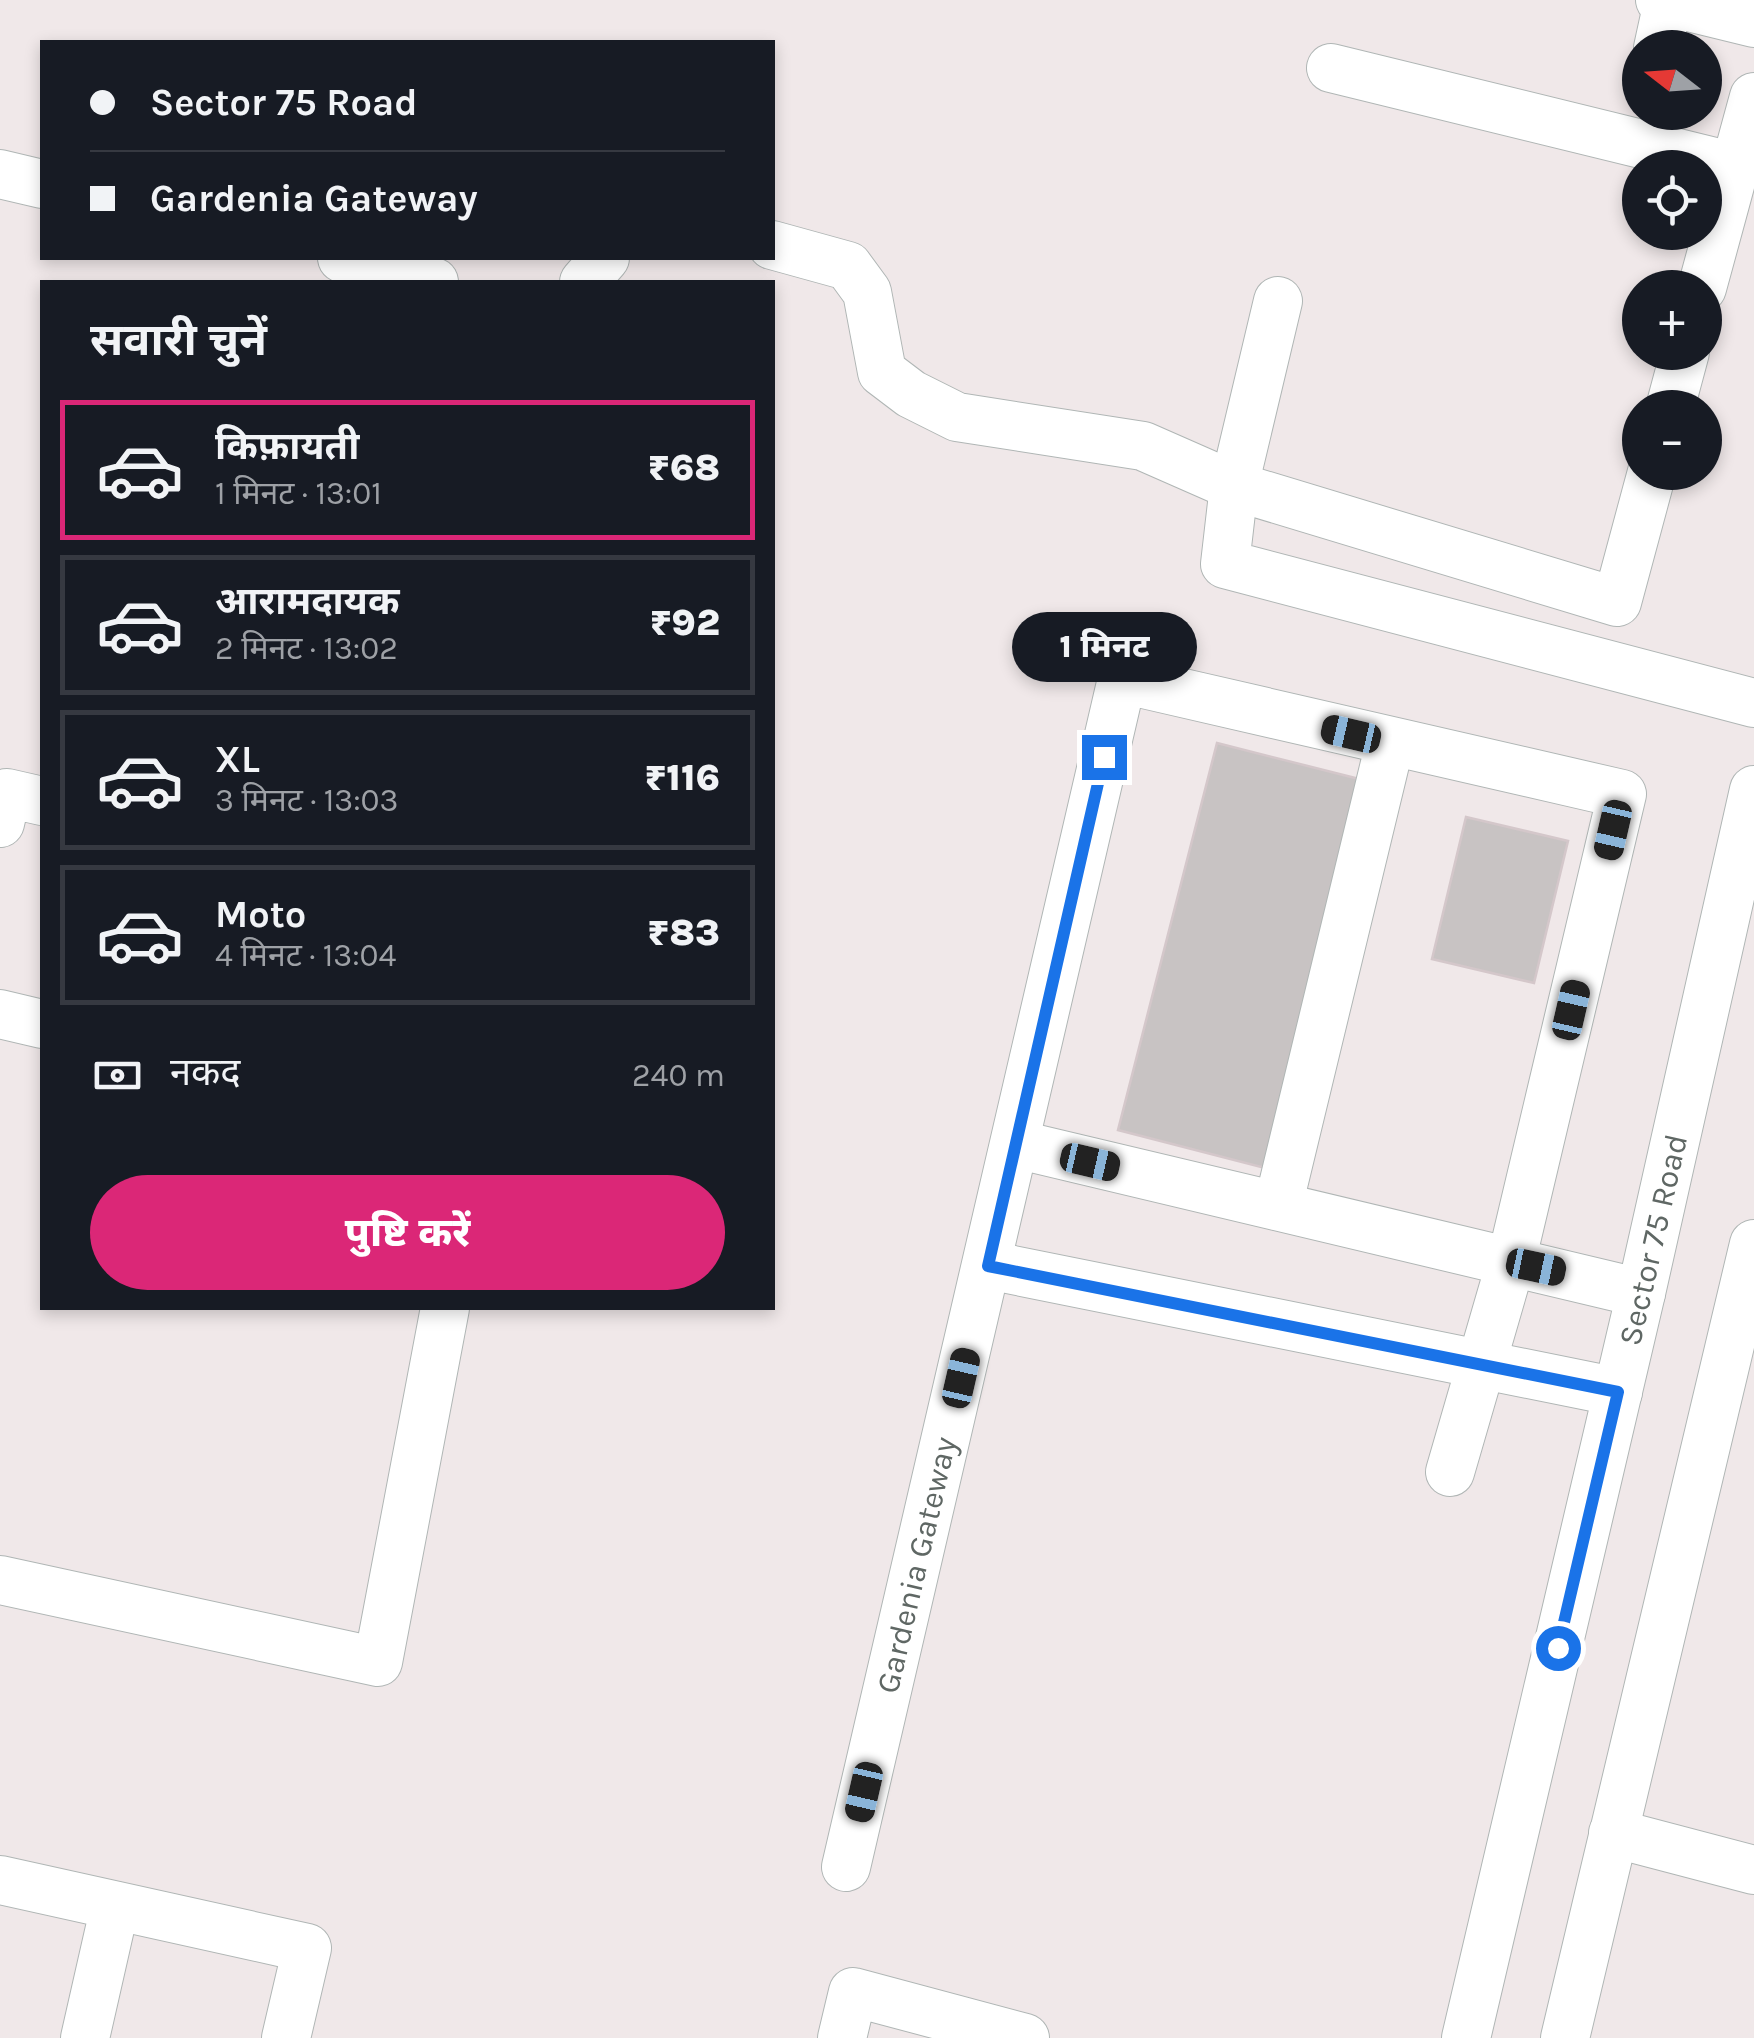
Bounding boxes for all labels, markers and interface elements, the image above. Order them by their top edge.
north arrow [1622,30,1722,130]
map controls [1622,30,1722,490]
text: Sector 75 Road [150,80,418,125]
button: locate [1622,150,1722,250]
text: Gardenia Gateway [150,176,478,221]
button: + [1622,270,1722,370]
text: सवारी चुनें [90,314,267,366]
button: − [1622,390,1722,490]
text: किफ़ायती [215,424,359,469]
icon: car [95,425,185,515]
text: ₹68 [648,445,720,490]
text: 1 मिनट · 13:01 [215,475,382,512]
text: आरामदायक [215,579,399,624]
icon: car [95,580,185,670]
text: ₹92 [650,600,720,645]
callout: 1 मिनट [1012,612,1196,682]
text: 1 मिनट [1060,628,1149,665]
text: 2 मिनट · 13:02 [215,630,398,667]
car [1318,713,1384,755]
icon: car [95,735,185,825]
route end [1082,735,1127,780]
text: XL [215,737,260,782]
text: ₹116 [644,755,720,800]
text: 3 मिनट · 13:03 [215,782,398,819]
car [1592,797,1634,863]
icon: car [95,890,185,980]
text: Moto [215,892,306,937]
text: ₹83 [647,910,720,955]
text: 4 मिनट · 13:04 [215,937,396,974]
car [1550,977,1592,1043]
icon: cash [90,1048,145,1103]
text: नकद [170,1050,240,1095]
text: 240 m [632,1057,725,1094]
street label: Sector 75 Road [1611,1131,1695,1349]
car [1057,1141,1123,1183]
button: पुष्टि करें [90,1175,725,1290]
car [1504,1246,1568,1288]
car [940,1345,982,1411]
street label: Gardenia Gateway [869,1433,964,1697]
route start [1536,1626,1581,1671]
car [843,1759,885,1825]

